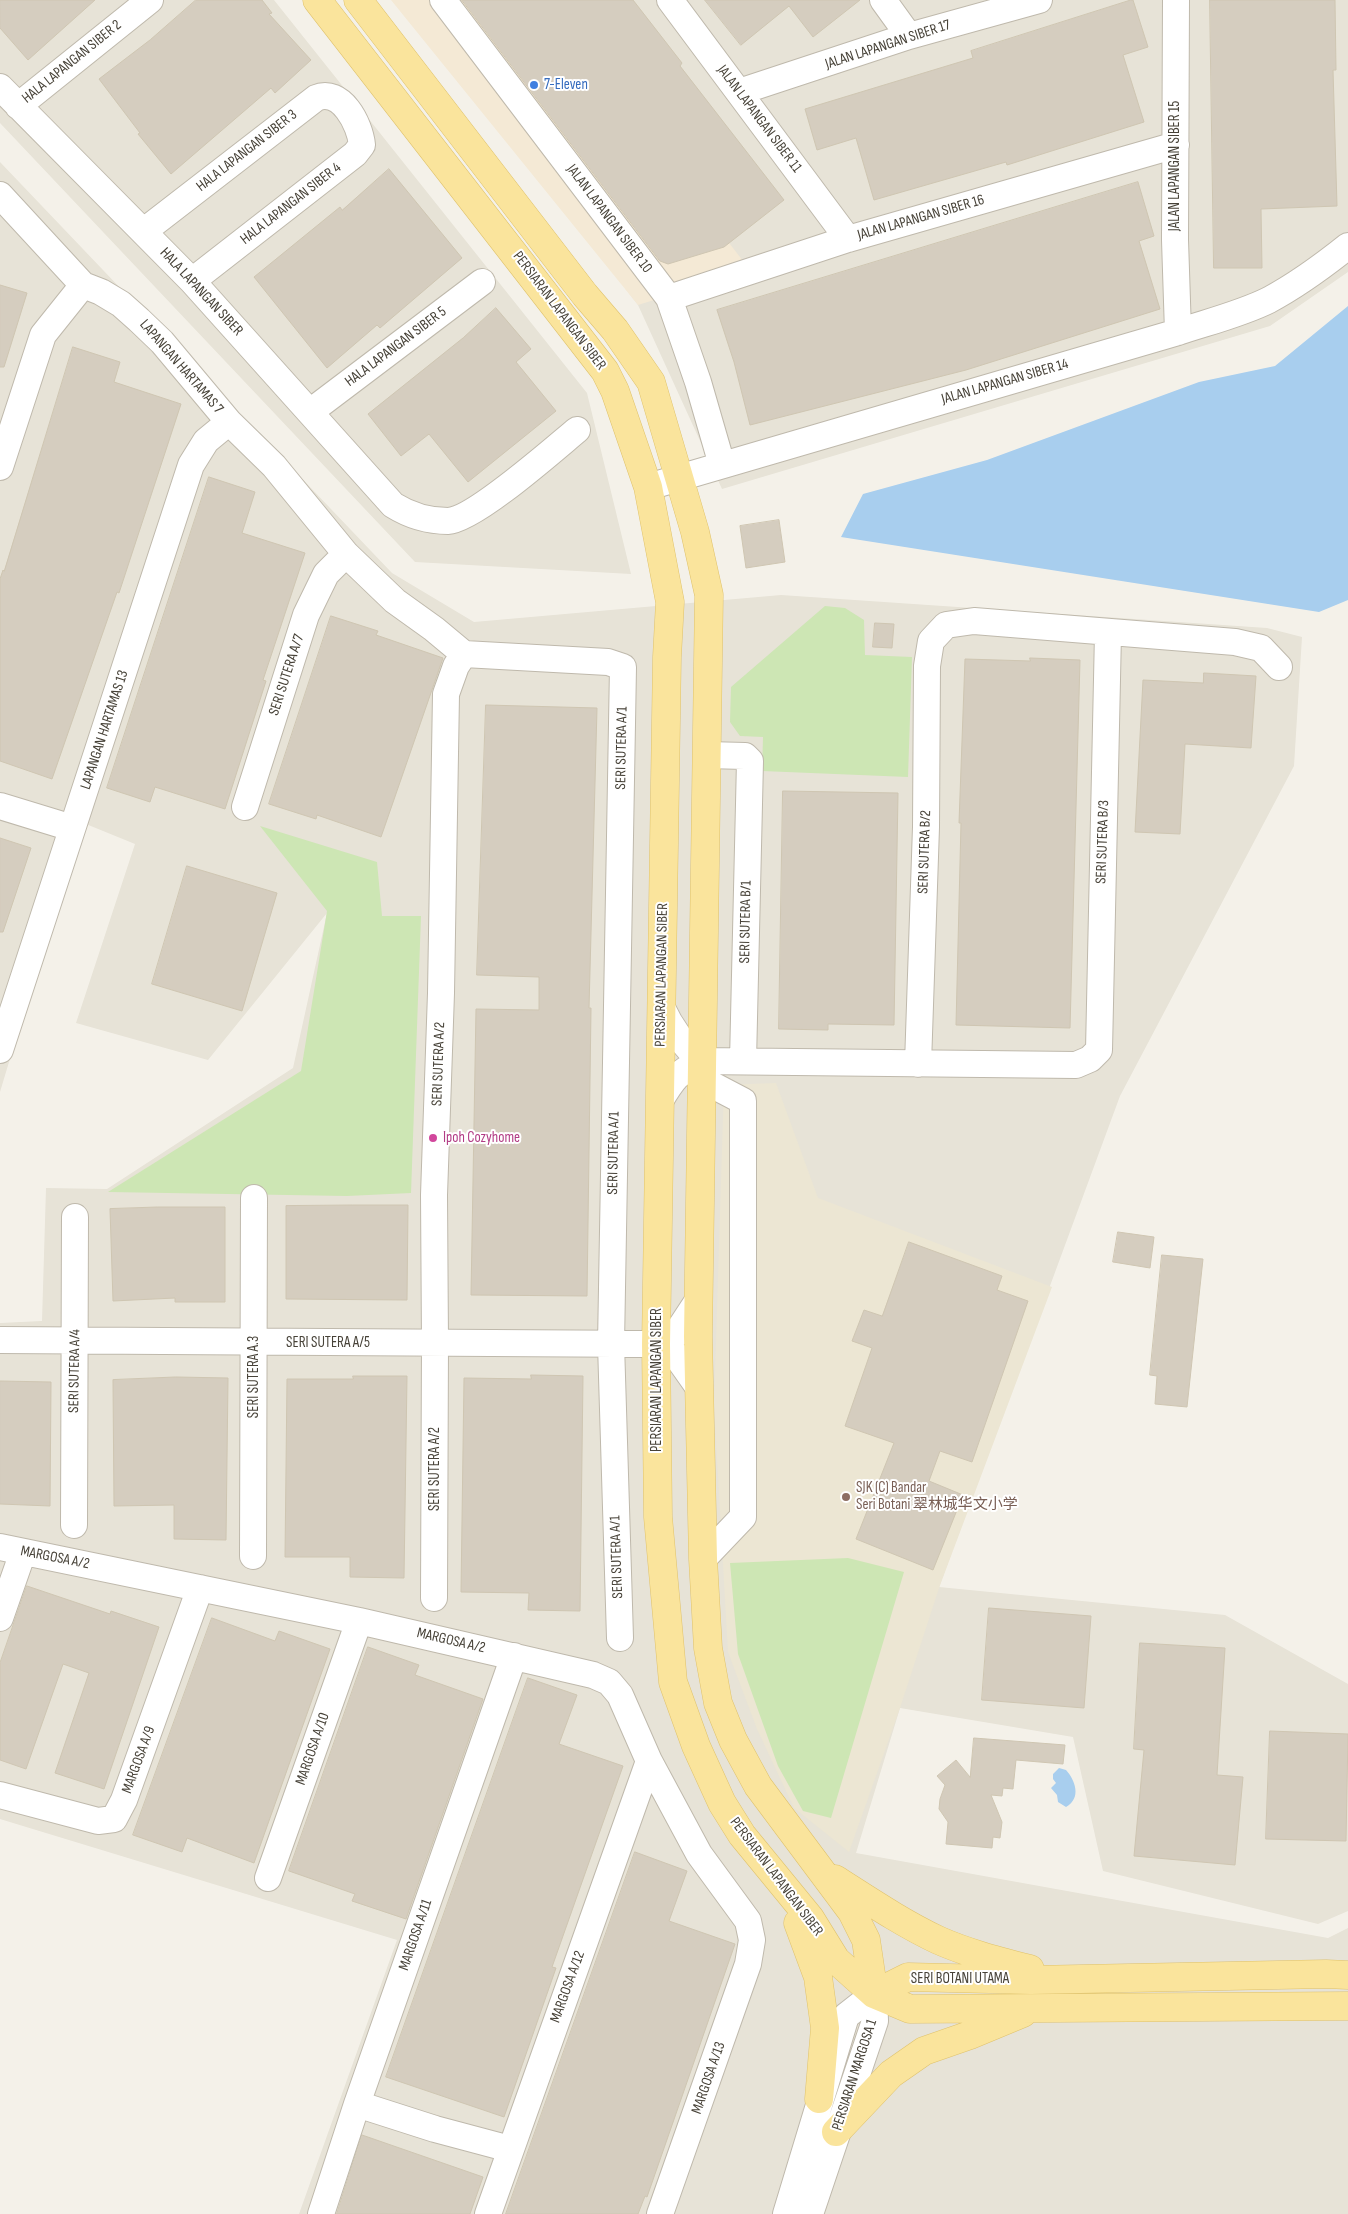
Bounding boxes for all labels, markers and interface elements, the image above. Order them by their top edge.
street label: HALA LAPANGAN SIBER 2 [19,16,125,108]
street label: JALAN LAPANGAN SIBER 17 [823,16,953,74]
street label: JALAN LAPANGAN SIBER 11 [713,62,805,176]
place label: 7-Eleven [544,76,588,94]
marker: 7-Eleven [528,79,540,91]
street label: JALAN LAPANGAN SIBER 15 [1166,101,1184,231]
street label: HALA LAPANGAN SIBER 3 [193,106,301,196]
street label: HALA LAPANGAN SIBER 4 [237,159,345,249]
street label: JALAN LAPANGAN SIBER 10 [562,161,656,277]
street label: JALAN LAPANGAN SIBER 16 [855,191,987,245]
street label: HALA LAPANGAN SIBER [156,244,246,340]
street label: PERSIARAN LAPANGAN SIBER [508,248,610,374]
street label: HALA LAPANGAN SIBER 5 [342,303,450,391]
street label: LAPANGAN HARTAMAS 7 [135,316,227,418]
street label: JALAN LAPANGAN SIBER 14 [940,355,1070,409]
street label: SERI SUTERA A/7 [265,632,309,718]
street label: LAPANGAN HARTAMAS 13 [77,668,133,792]
street label: SERI SUTERA A/1 [612,706,632,790]
street label: SERI SUTERA B/3 [1093,800,1113,884]
street label: SERI SUTERA B/2 [915,810,935,894]
street label: SERI SUTERA B/1 [736,880,756,964]
street label: PERSIARAN LAPANGAN SIBER [652,903,672,1047]
street label: SERI SUTERA A/2 [429,1022,449,1106]
street label: SERI SUTERA A/1 [604,1111,624,1195]
place label: Ipoh Cozyhome [443,1129,520,1147]
marker: Ipoh Cozyhome [427,1132,439,1144]
street label: PERSIARAN LAPANGAN SIBER [648,1308,666,1452]
street label: SERI SUTERA A/4 [65,1329,85,1413]
street label: SERI SUTERA A/5 [286,1334,370,1352]
street label: SERI SUTERA A.3 [245,1336,263,1418]
street label: SERI SUTERA A/2 [426,1427,444,1511]
place label: SJK (C) Bandar Seri Botani 翠林城华文小学 [856,1479,1018,1514]
marker: SJK (C) Bandar Seri Botani 翠林城华文小学 [840,1491,852,1503]
street label: SERI SUTERA A/1 [607,1515,627,1599]
street label: MARGOSA A/2 [19,1543,91,1573]
street label: MARGOSA A/2 [415,1624,487,1658]
street label: MARGOSA A/10 [292,1710,334,1788]
street label: MARGOSA A/9 [119,1724,159,1796]
street label: PERSIARAN LAPANGAN SIBER [725,1814,827,1940]
street label: MARGOSA A/11 [395,1897,437,1973]
street label: MARGOSA A/12 [547,1949,589,2025]
street label: SERI BOTANI UTAMA [911,1970,1009,1988]
street label: PERSIARAN MARGOSA 1 [829,2017,881,2133]
street label: MARGOSA A/13 [688,2040,730,2116]

